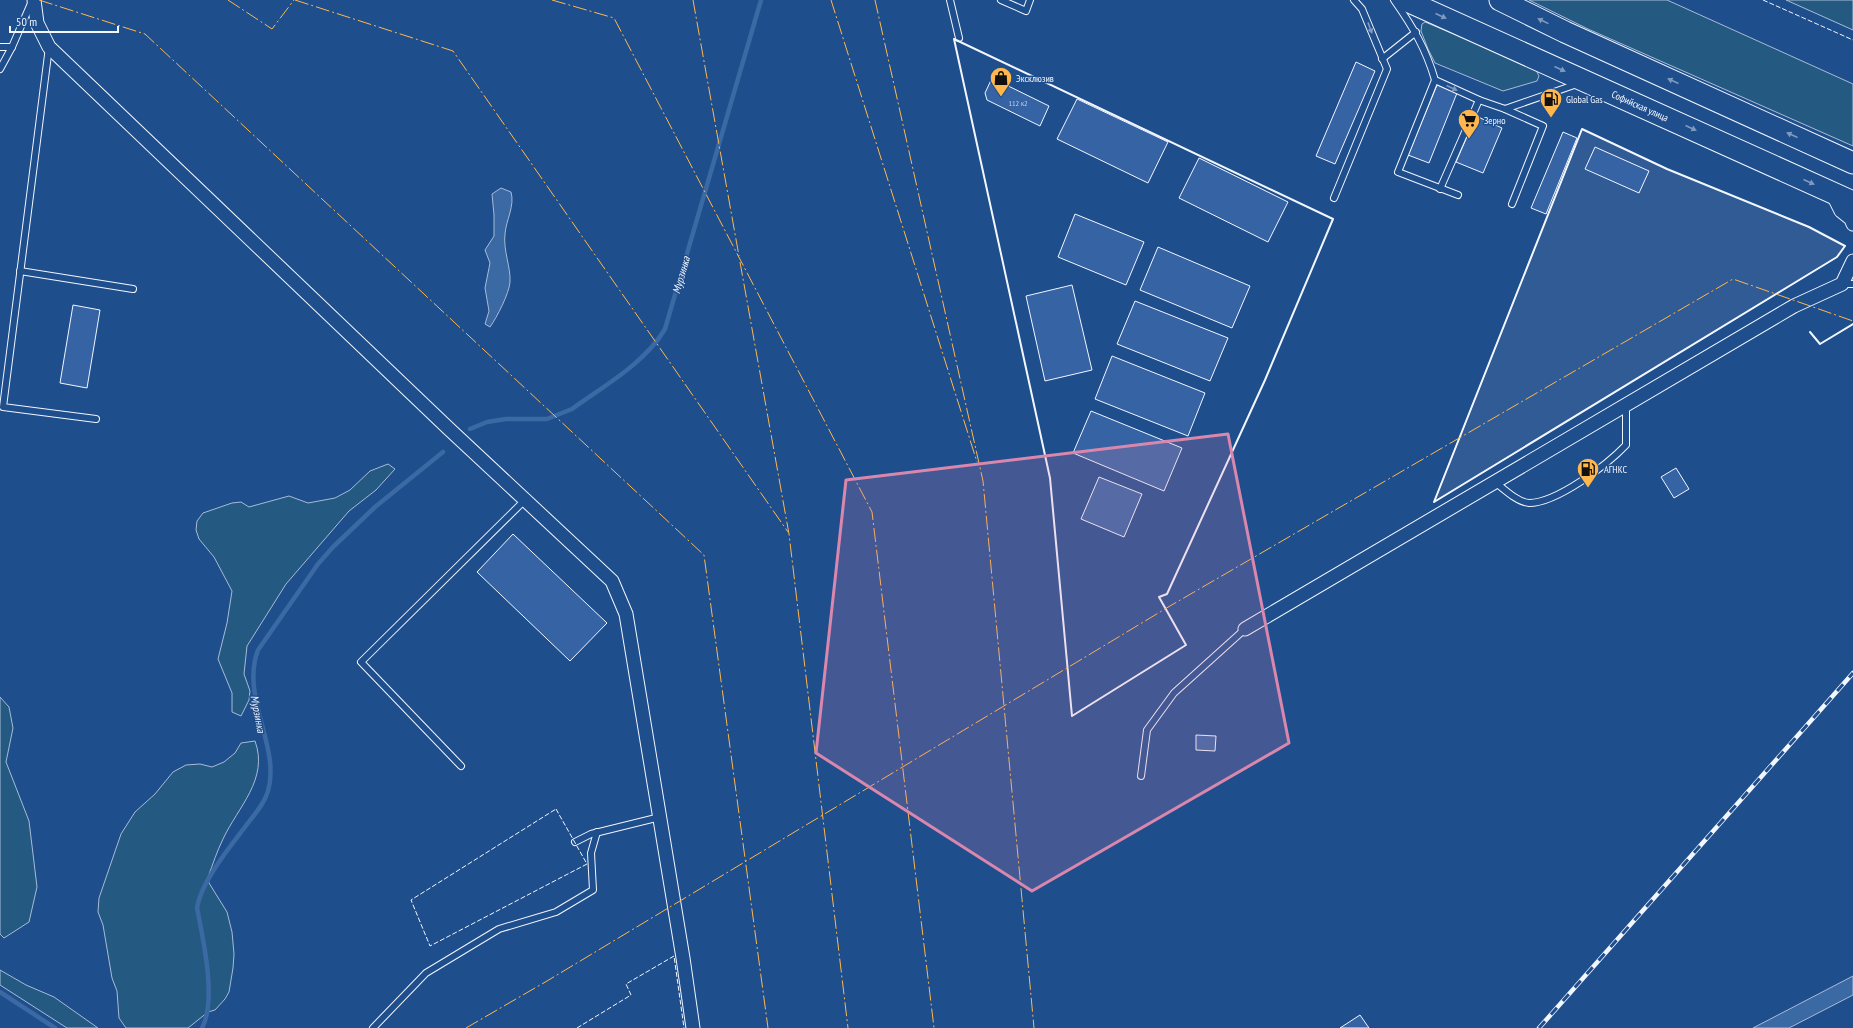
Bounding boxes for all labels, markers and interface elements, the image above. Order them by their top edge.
scale bar [10,8,118,34]
one-way arrow [1435,13,1446,19]
text: 50 m [16,14,37,29]
one-way arrow [1537,18,1548,24]
one-way arrow [1367,23,1373,35]
shop icon: Эксклюзив [988,65,1014,98]
one-way arrow [1554,66,1565,72]
place label: Эксклюзив [1016,72,1054,85]
one-way arrow [1668,78,1679,84]
one-way arrow [1447,85,1458,91]
fuel station icon: Global Gas [1538,86,1564,119]
street label: Софийская улица [1610,88,1670,124]
place label: Global Gas [1566,93,1603,106]
house number: 112 к2 [1008,98,1028,108]
supermarket icon: Зерно [1456,107,1482,140]
place label: Зерно [1484,114,1505,127]
one-way arrow [1685,126,1697,132]
one-way arrow [1786,132,1798,138]
one-way arrow [1803,179,1815,185]
water label: Мурзинка [669,254,693,295]
fuel station icon: АГНКС [1575,456,1601,489]
place label: АГНКС [1604,463,1627,476]
water label: Мурзинка [247,694,269,735]

